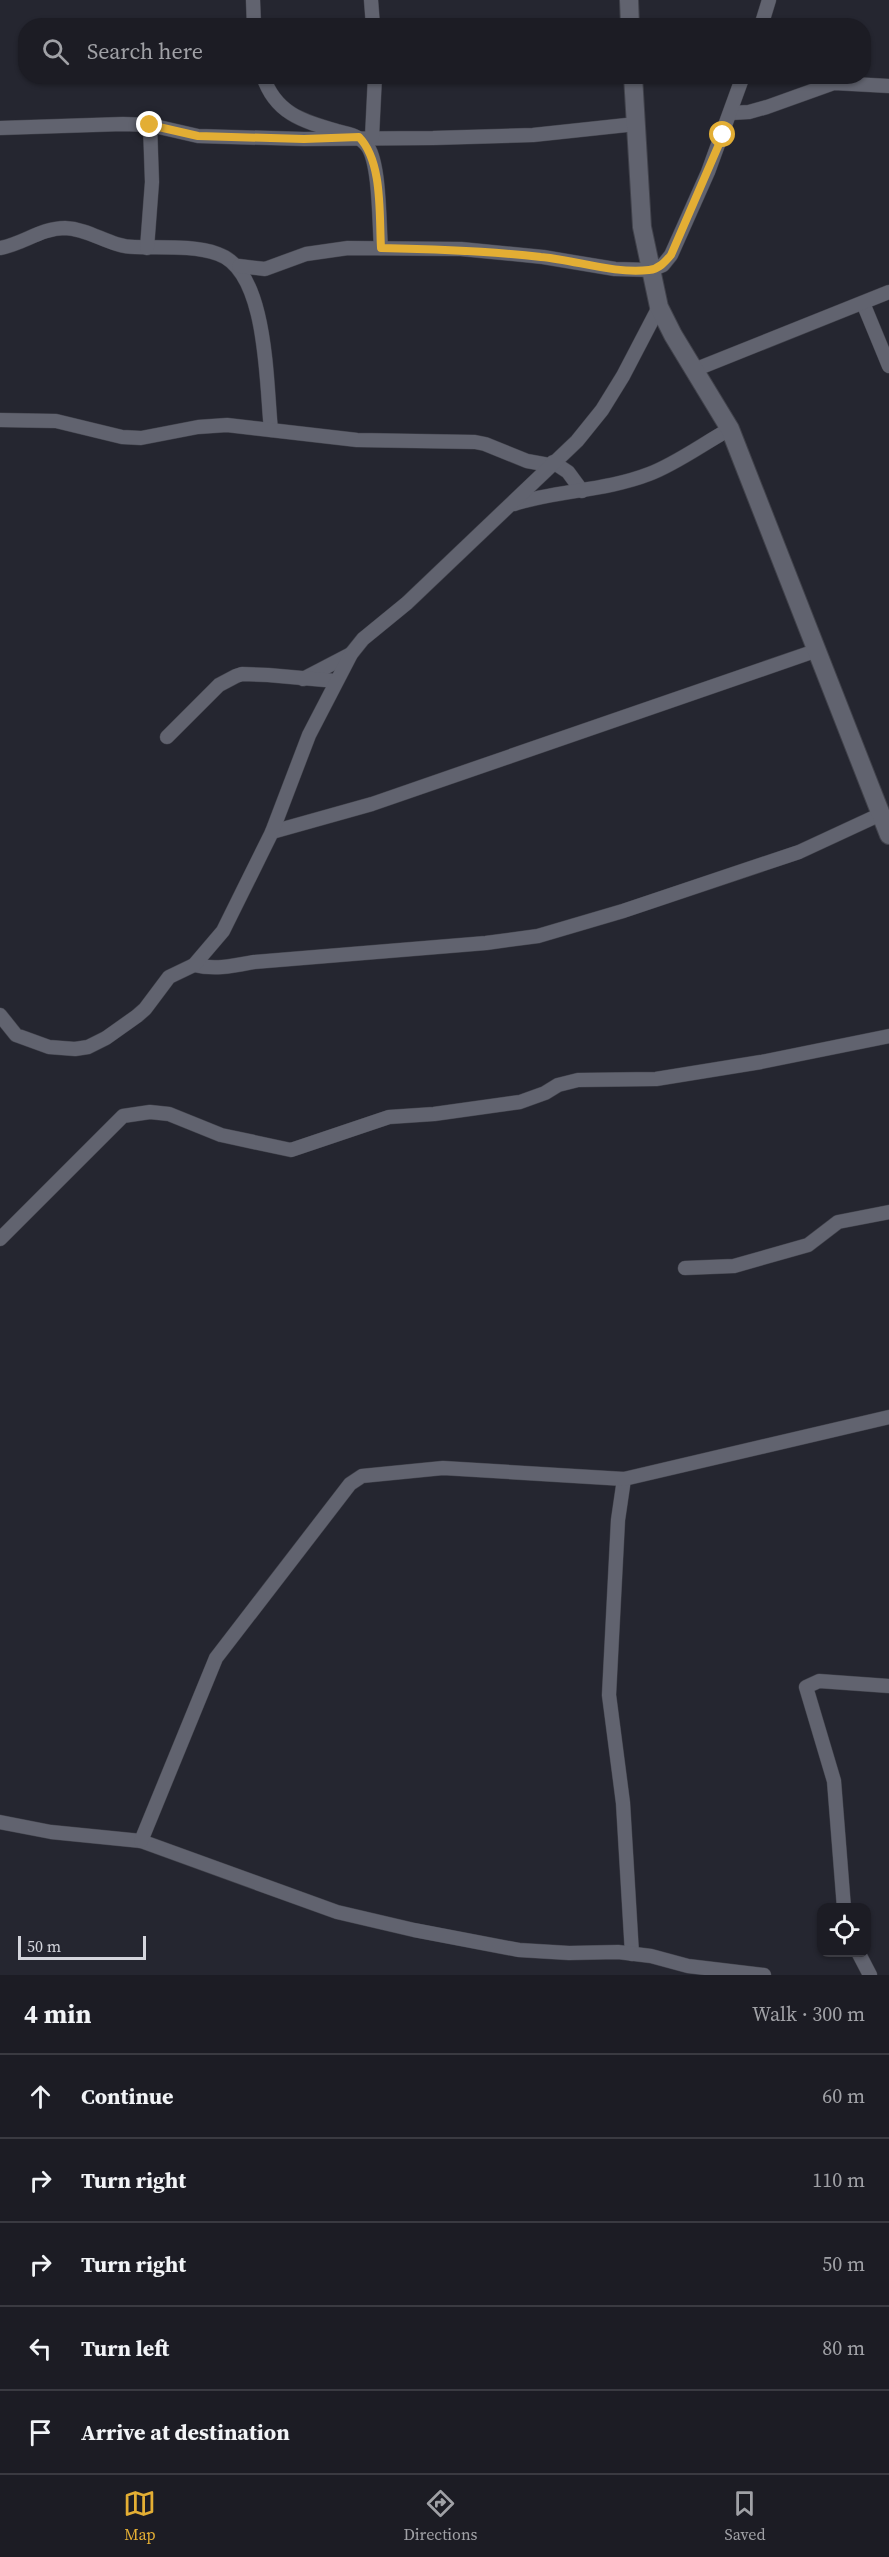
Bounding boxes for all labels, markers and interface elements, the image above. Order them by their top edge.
search box [18,18,871,84]
icon: search [39,35,72,68]
text: Search here [87,36,203,66]
route end [136,111,162,137]
route start [709,121,735,147]
map controls [817,1903,871,1957]
button: locate [817,1903,871,1957]
scale bar [18,1933,146,1960]
text: 50 m [27,1935,61,1957]
text: 4 min [24,1996,91,2032]
text: Walk · 300 m [752,2000,865,2028]
icon: ahead [24,2080,57,2113]
text: Continue [81,2081,174,2111]
text: 60 m [822,2082,865,2110]
icon: right [24,2164,57,2197]
text: Turn right [81,2165,186,2195]
text: 110 m [812,2166,865,2194]
icon: right [24,2248,57,2281]
text: Turn right [81,2249,186,2279]
text: 50 m [822,2250,865,2278]
icon: left [24,2332,57,2365]
text: Turn left [81,2333,169,2363]
text: 80 m [822,2334,865,2362]
icon: arrive [24,2416,57,2449]
text: Arrive at destination [81,2417,290,2447]
tab: Map [123,2487,156,2545]
tab: Directions [403,2487,478,2545]
tab: Saved [724,2487,766,2545]

